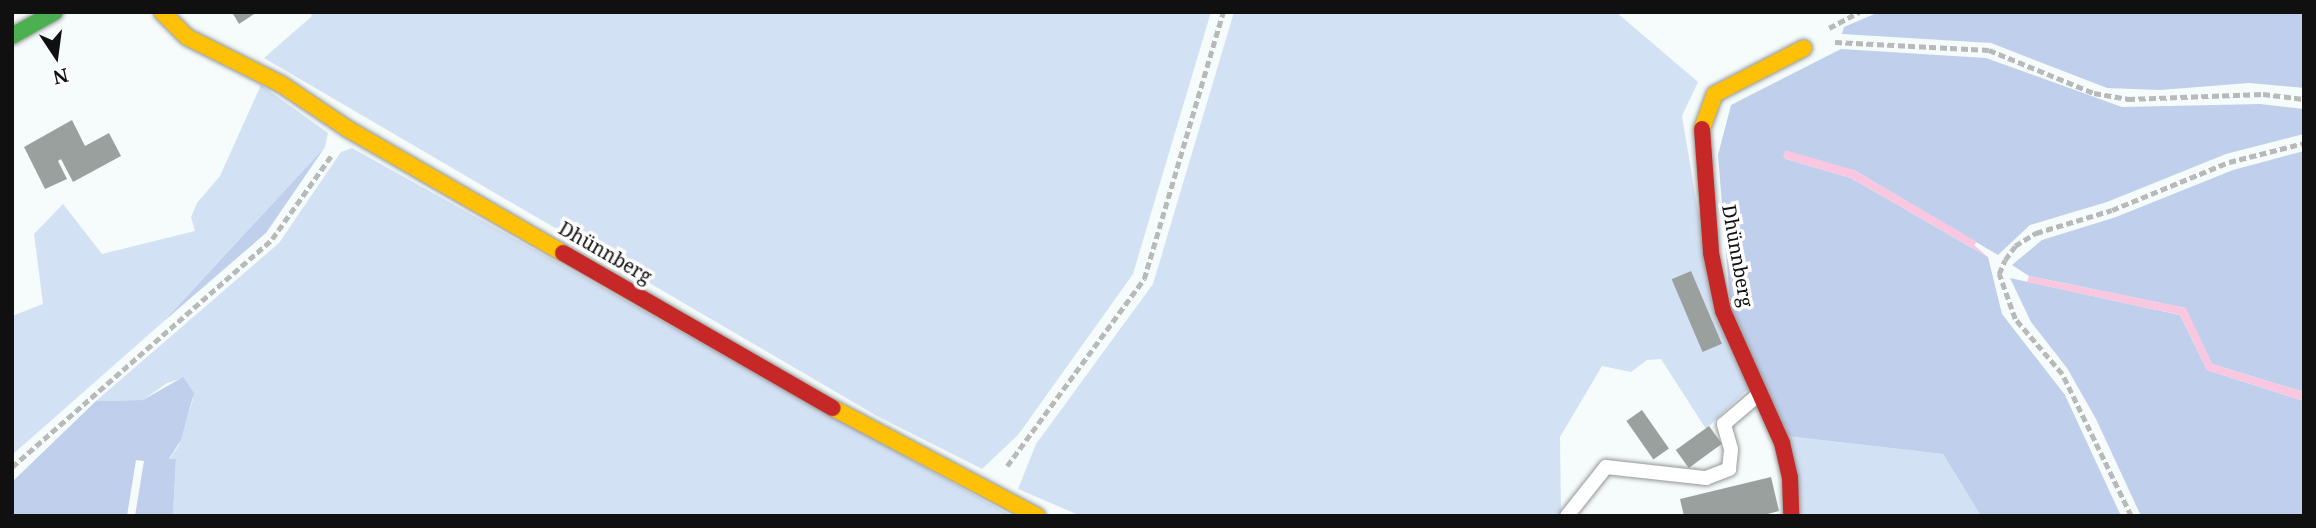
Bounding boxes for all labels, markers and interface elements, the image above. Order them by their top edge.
north arrow [21,21,91,91]
text: N [51,62,71,91]
street label: Dhünnberg [1717,203,1757,309]
street label: Dhünnberg [555,217,655,289]

